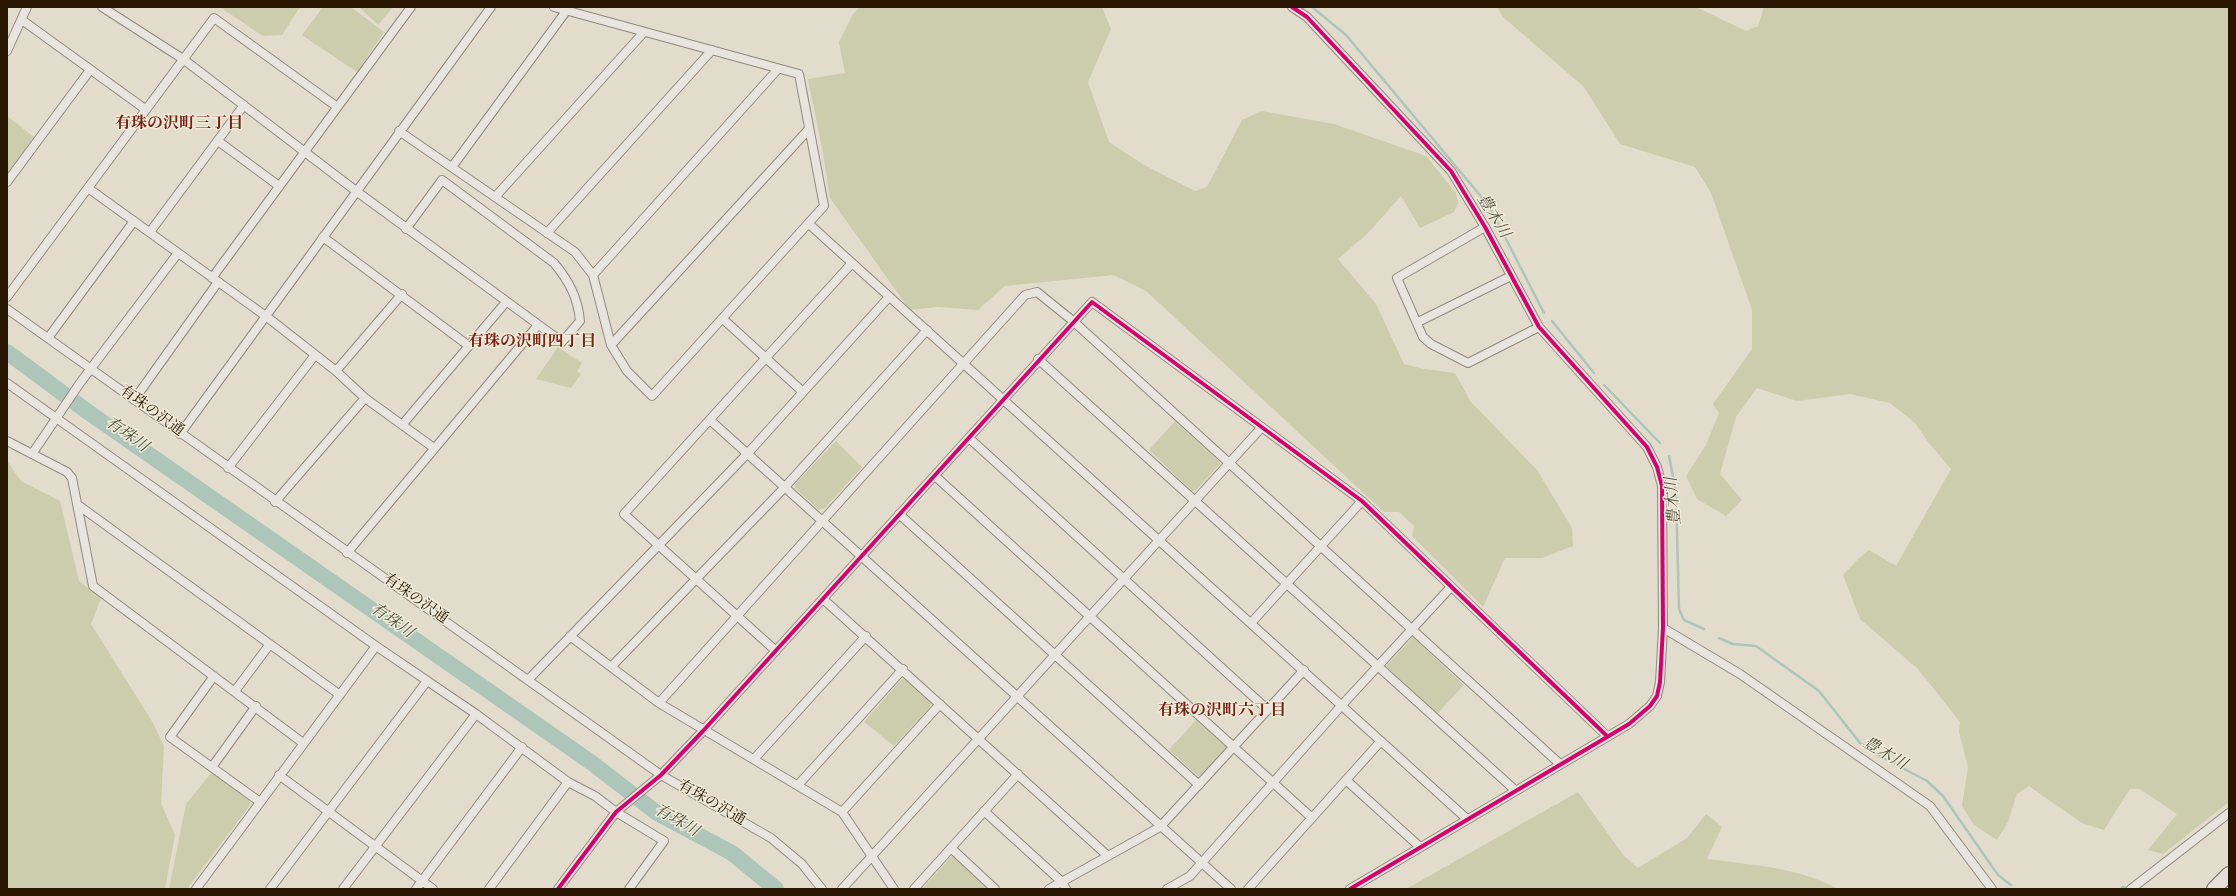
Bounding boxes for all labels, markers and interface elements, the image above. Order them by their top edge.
district label: 有珠の沢町三丁目 [115,115,243,135]
water label: 豊木川 [1471,192,1513,242]
district label: 有珠の沢町四丁目 [468,333,596,353]
street label: 有珠の沢通 [115,383,187,441]
water label: 有珠川 [101,414,151,458]
water label: 豊木川 [1663,476,1687,526]
street label: 有珠の沢通 [379,571,451,629]
water label: 有珠川 [366,600,416,644]
district label: 有珠の沢町六丁目 [1158,702,1286,722]
water label: 豊木川 [1858,734,1910,776]
street label: 有珠の沢通 [674,777,748,831]
water label: 有珠川 [650,802,702,842]

